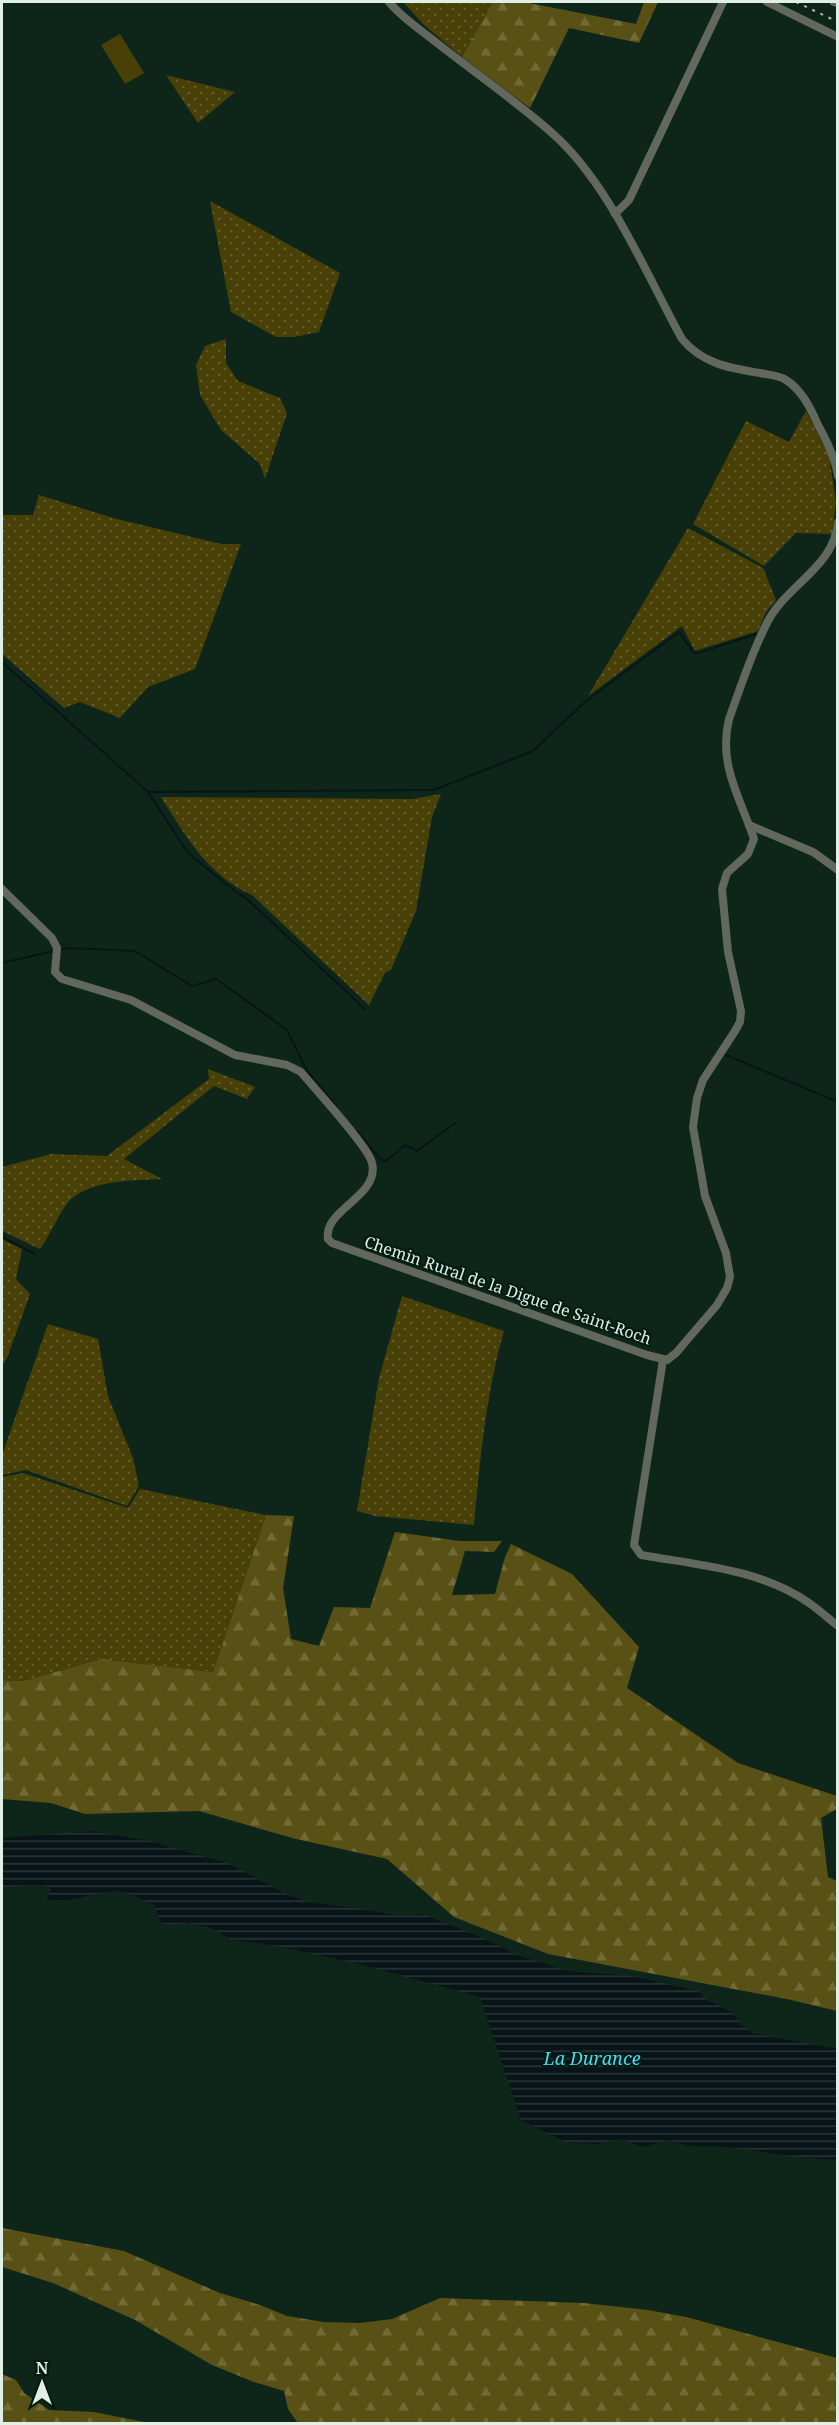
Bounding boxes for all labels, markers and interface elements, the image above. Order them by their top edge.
street label: Chemin Rural de la Digue de Saint-Roch [362,1230,654,1350]
water label: La Durance [542,2046,641,2070]
north arrow [12,2353,72,2413]
text: N [36,2357,49,2379]

